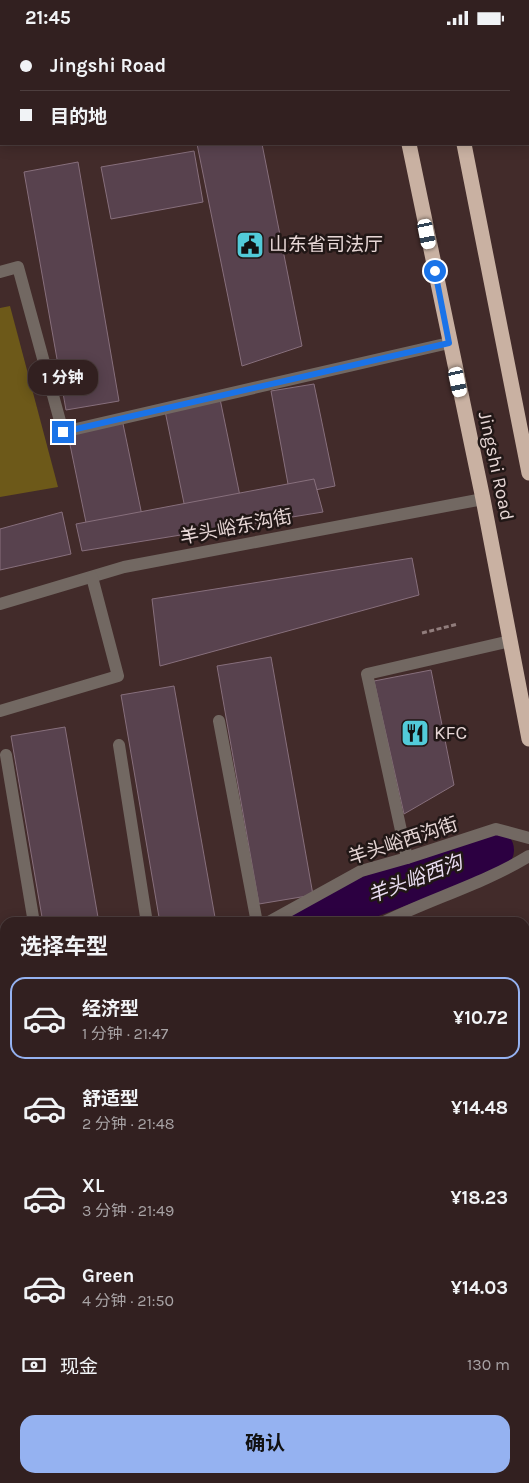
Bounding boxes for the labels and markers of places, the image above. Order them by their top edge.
public building icon: 山东省司法厅 [235,230,265,260]
place label: 山东省司法厅 [269,234,383,256]
restaurant icon: KFC [400,718,430,748]
place label: KFC [434,722,467,744]

